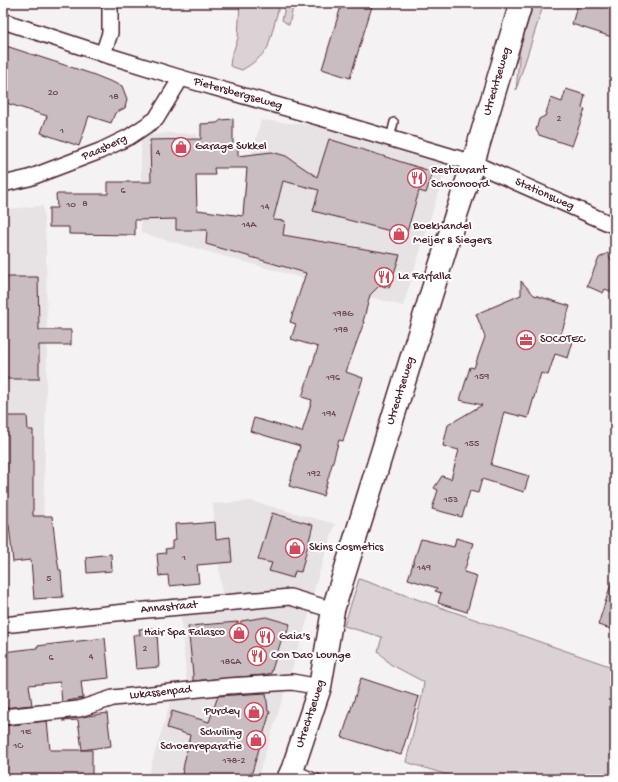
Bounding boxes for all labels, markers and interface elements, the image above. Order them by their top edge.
street label: Utrechtseweg [481,46,514,117]
street label: Pietersbergseweg [191,75,284,114]
house number: 20 [48,87,59,99]
house number: 18 [108,91,119,103]
house number: 2 [557,113,562,125]
house number: 1 [59,125,64,137]
street label: Paasberg [79,132,130,165]
shop icon: Garage Sukkel [170,136,192,158]
place label: Garage Sukkel [195,140,267,154]
house number: 4 [156,147,161,159]
place label: Restaurant Schoonoord [431,164,490,192]
restaurant icon: Restaurant Schoonoord [406,167,428,189]
street label: Stationsweg [512,175,576,214]
house number: 6 [120,185,126,197]
house number: 8 [82,198,88,210]
house number: 10 [65,199,76,211]
house number: 14 [260,201,270,213]
house number: 14A [241,219,257,231]
place label: Boekhandel Meijer & Siegers [412,220,492,248]
shop icon: Boekhandel Meijer & Siegers [388,223,410,245]
restaurant icon: La Farfalla [373,266,395,288]
place label: La Farfalla [398,270,452,284]
house number: 198G [332,308,354,320]
house number: 198 [333,324,349,336]
office icon: SOCOTEC [515,329,537,351]
place label: SOCOTEC [540,333,587,347]
street label: Utrechtseweg [384,355,418,427]
house number: 159 [474,371,489,383]
house number: 196 [325,372,341,384]
house number: 194 [321,408,336,420]
house number: 155 [464,438,479,450]
house number: 192 [306,468,321,480]
house number: 153 [443,494,458,506]
shop icon: Skins Cosmetics [284,537,306,559]
place label: Skins Cosmetics [309,541,384,555]
house number: 1 [181,552,186,564]
house number: 149 [416,562,431,574]
house number: 5 [46,573,52,585]
street label: Annastraat [140,598,199,617]
shop icon: Hair Spa Falasco [228,622,250,644]
place label: Hair Spa Falasco [144,626,225,640]
restaurant icon: Gaia's [254,626,276,648]
place label: Gaia's [279,630,311,644]
house number: 2 [143,643,148,655]
restaurant icon: Con Dao Lounge [246,645,268,667]
place label: Con Dao Lounge [271,649,352,663]
house number: 4 [89,651,94,663]
house number: 6 [48,652,54,664]
house number: 186A [220,656,242,668]
street label: Utrechtseweg [293,679,328,750]
street label: Lukassenpad [129,683,193,703]
shop icon: Purdey [243,701,265,723]
place label: Purdey [203,705,240,719]
house number: 1E [20,726,32,738]
place label: Schuiling Schoenreparatie [160,726,243,754]
shop icon: Schuiling Schoenreparatie [245,729,267,751]
house number: 1C [12,740,23,752]
house number: 178-2 [222,755,245,767]

